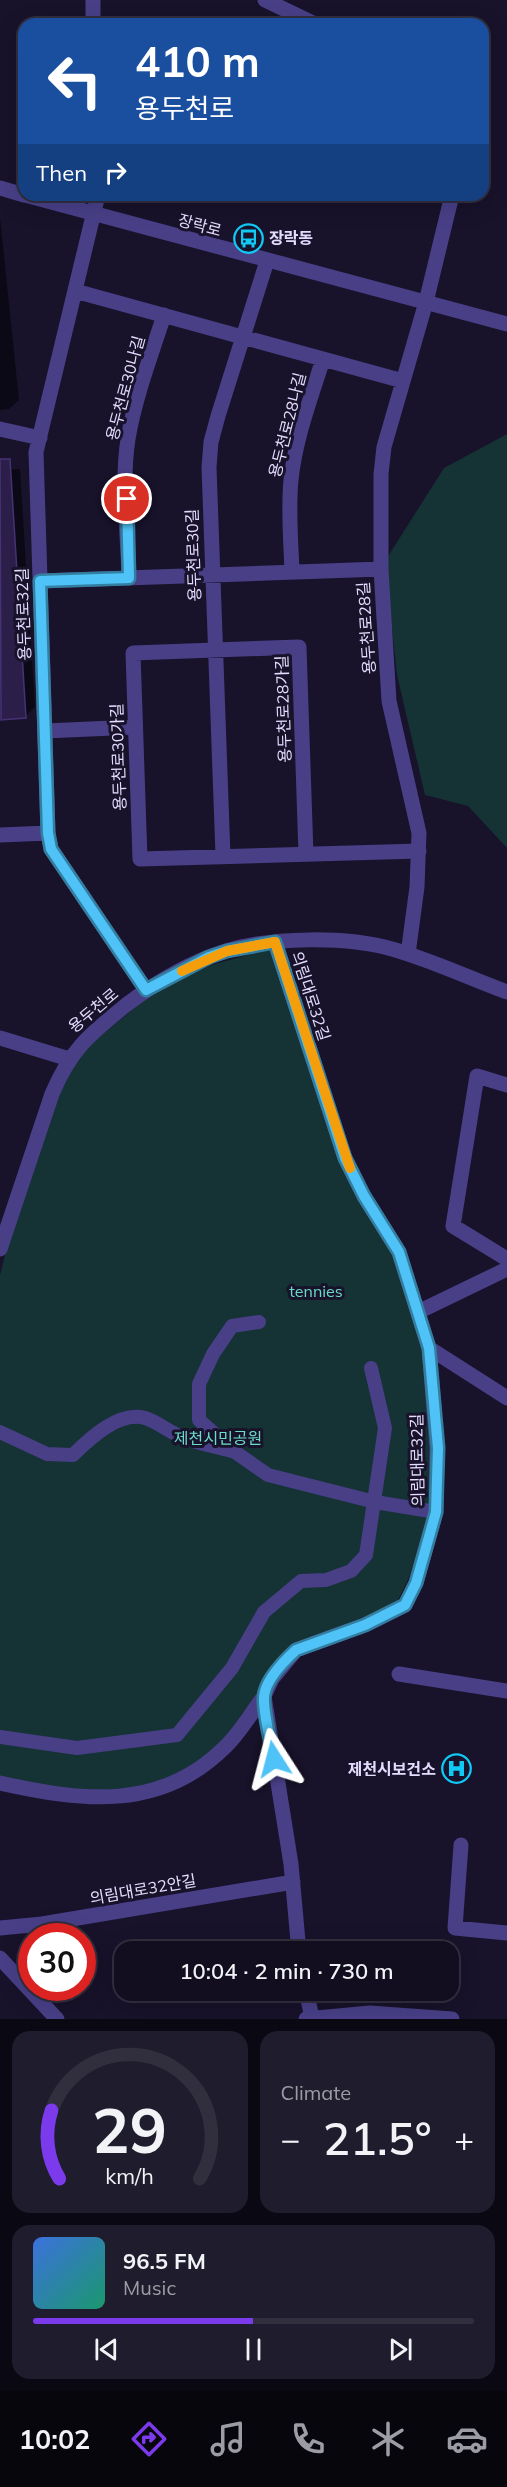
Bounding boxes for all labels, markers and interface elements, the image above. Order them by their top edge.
text: 410 m [135,35,260,88]
icon: left [36,42,114,120]
text: 용두천로 [135,91,234,125]
icon: right [99,156,132,189]
text: Then [36,159,87,187]
street label: 장락로 [176,210,224,240]
bus stop icon: 장락동 [232,222,264,254]
place label: 장락동 [269,228,313,248]
street label: 용두천로30나길 [101,333,149,443]
street label: 용두천로28나길 [264,370,310,480]
pin [101,473,152,524]
icon: arrive [110,482,143,515]
street label: 용두천로30길 [181,508,205,602]
street label: 용두천로32길 [11,567,35,661]
street label: 용두천로28길 [353,581,379,675]
street label: 용두천로28가길 [271,655,295,763]
street label: 용두천로30가길 [106,703,130,811]
street label: 의림대로32길 [287,949,335,1043]
street label: 용두천로 [64,983,122,1037]
park label: tennies [289,1281,343,1301]
street label: 의림대로32길 [406,1413,428,1507]
park label: 제천시민공원 [174,1428,262,1448]
position arrow [242,1727,306,1791]
hospital icon: 제천시보건소 [441,1753,473,1785]
place label: 제천시보건소 [348,1759,436,1779]
street label: 의림대로32안길 [88,1870,198,1908]
speed limit sign: 30 [18,1923,96,2001]
text: 10:04 · 2 min · 730 m [179,1957,394,1985]
text: Climate [281,2080,351,2105]
text: 29 [92,2090,167,2169]
text: 21.5° [323,2110,432,2166]
text: − [281,2118,300,2159]
text: + [454,2118,474,2159]
text: km/h [105,2162,154,2189]
text: 96.5 FM [123,2247,206,2275]
text: Music [123,2275,176,2300]
icon: previous [90,2333,123,2366]
icon: pause [237,2333,270,2366]
icon: next [384,2333,417,2366]
icon: directions [128,2418,170,2460]
icon: music [207,2418,249,2460]
icon: phone [287,2418,329,2460]
icon: climate [367,2418,409,2460]
icon: car [446,2418,488,2460]
text: 10:02 [19,2422,90,2456]

